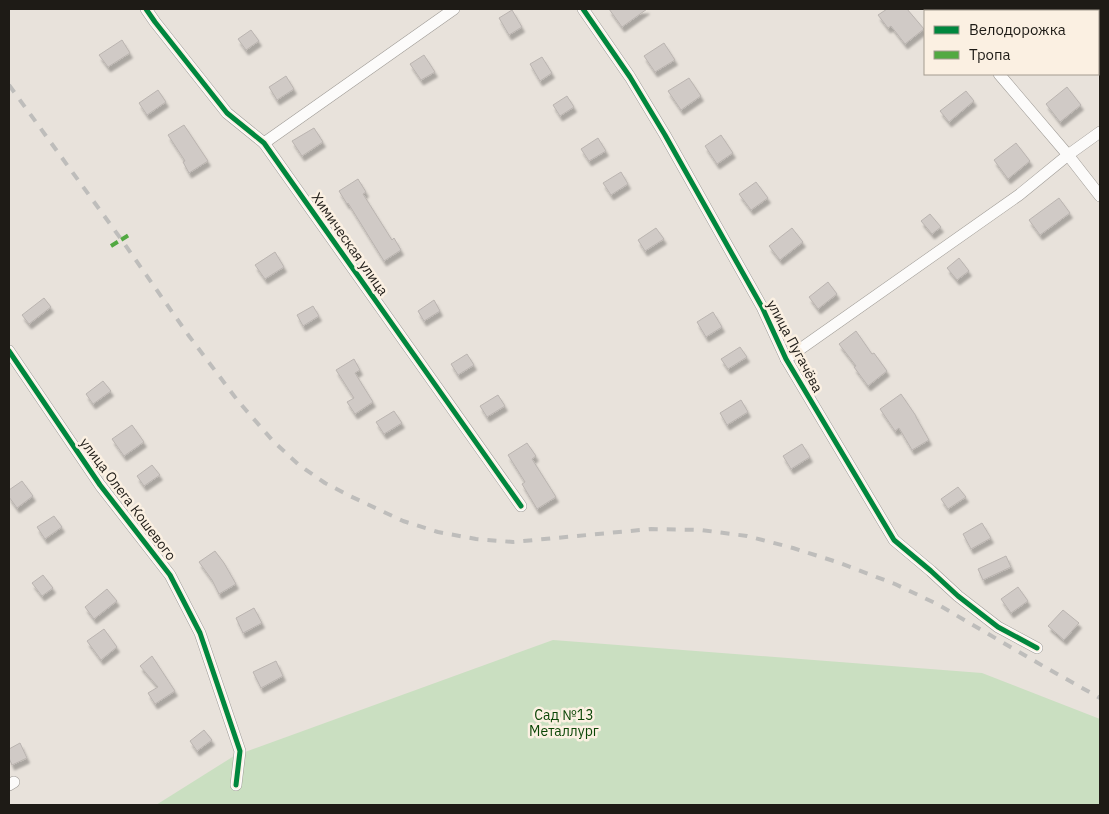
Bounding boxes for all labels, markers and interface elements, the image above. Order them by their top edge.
legend [924,10,1099,75]
text: Велодорожка [969,20,1066,39]
text: Тропа [969,45,1011,64]
street label: Химическая улица [308,189,393,299]
street label: улица Пугачёва [763,297,827,396]
street label: улица Олега Кошевого [76,434,180,564]
park label: Сад №13 Металлург [529,706,599,740]

